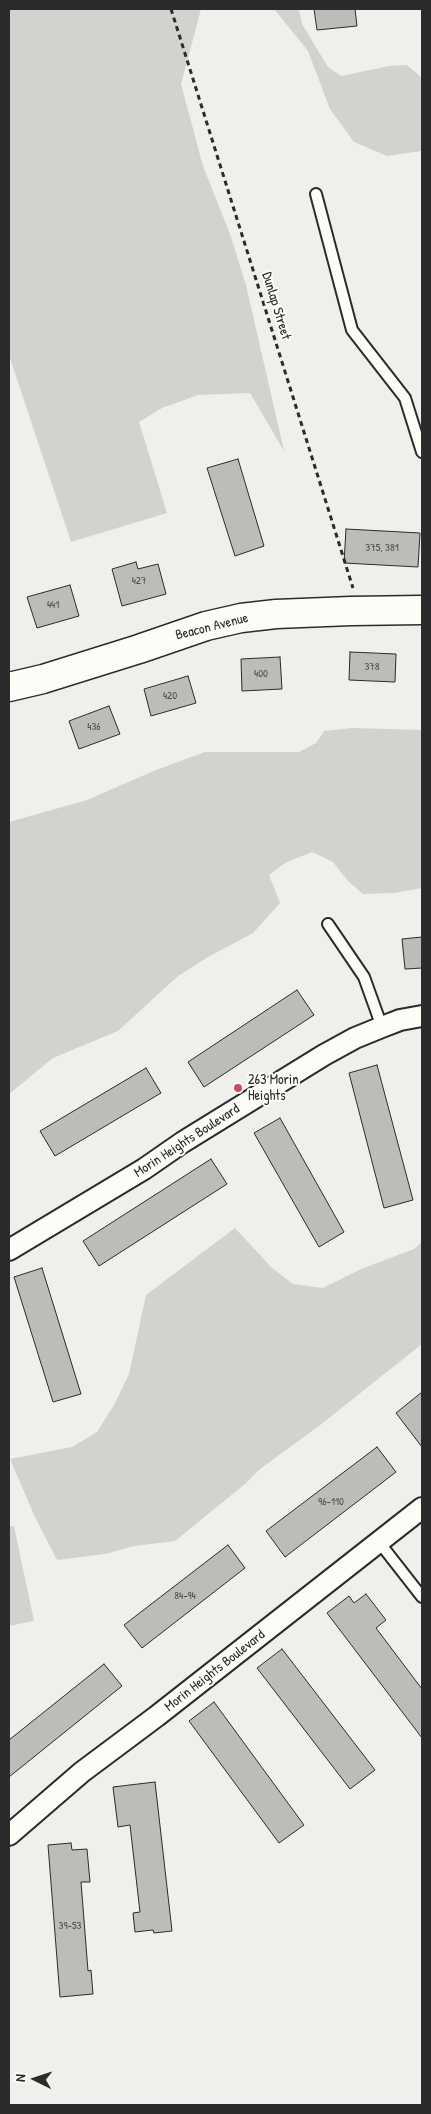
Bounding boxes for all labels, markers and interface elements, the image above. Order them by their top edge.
street label: Dunlap Street [258,270,294,342]
house number: 375, 381 [365,541,399,555]
house number: 427 [132,574,146,588]
house number: 441 [47,598,59,612]
street label: Beacon Avenue [174,610,250,644]
house number: 378 [364,660,380,674]
house number: 400 [254,667,268,681]
house number: 420 [163,689,177,703]
house number: 436 [87,720,101,734]
place label: 263 Morin Heights [248,1072,298,1104]
marker: 263 Morin Heights [232,1082,244,1094]
street label: Morin Heights Boulevard [131,1101,243,1181]
house number: 96-110 [318,1495,344,1509]
house number: 84-94 [174,1589,196,1603]
street label: Morin Heights Boulevard [162,1627,268,1715]
house number: 39-53 [59,1919,81,1933]
north arrow [10,2054,60,2104]
text: N [10,2074,29,2082]

